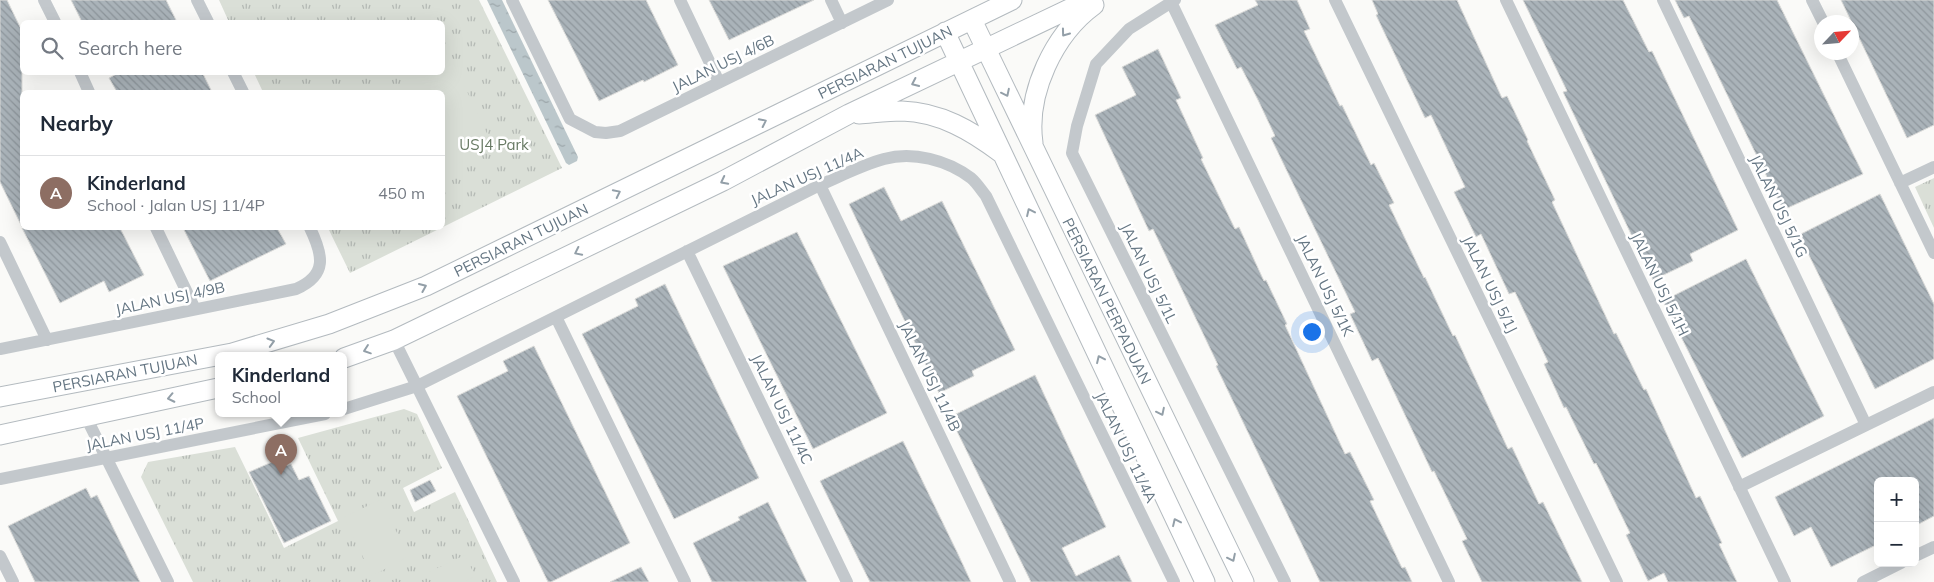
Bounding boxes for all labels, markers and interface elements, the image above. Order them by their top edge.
north arrow [1814,15,1859,60]
search box [20,20,445,75]
street label: PERSIARAN TUJUAN [815,21,955,103]
one-way arrow [1062,27,1071,37]
street label: JALAN USJ 4/6B [669,30,777,96]
icon: search [38,34,66,62]
text: Search here [78,36,182,60]
one-way arrow [911,77,920,87]
one-way arrow [1000,88,1010,97]
text: Nearby [40,110,113,136]
one-way arrow [758,117,767,128]
park label: USJ4 Park [459,135,529,154]
street label: JALAN USJ 11/4A [748,143,866,209]
street label: JALAN USJ 5/1G [1746,151,1812,261]
text: Kinderland [87,171,186,195]
one-way arrow [720,175,729,185]
text: A [50,183,62,203]
text: 450 m [378,183,425,203]
one-way arrow [612,189,621,199]
text: School · Jalan USJ 11/4P [87,195,265,215]
street label: PERSIARAN TUJUAN [451,199,591,281]
one-way arrow [1026,208,1036,217]
street label: PERSIARAN PERPADUAN [1058,215,1156,387]
street label: JALAN USJ 5/1L [1116,220,1182,326]
street label: JALAN USJ 5/1H [1627,229,1693,339]
street label: JALAN USJ 5/1K [1292,231,1358,339]
street label: JALAN USJ 5/1J [1458,232,1522,336]
one-way arrow [574,246,583,256]
street label: JALAN USJ 4/9B [114,277,226,319]
one-way arrow [418,283,427,293]
street label: JALAN USJ 11/4B [895,318,965,434]
your location [1299,319,1325,345]
one-way arrow [266,337,275,348]
one-way arrow [363,344,372,354]
street label: PERSIARAN TUJUAN [51,350,199,396]
street label: JALAN USJ 11/4C [747,351,817,467]
popup [215,352,347,417]
one-way arrow [1095,355,1106,364]
text: Kinderland [232,363,330,387]
text: School [232,387,281,407]
street label: JALAN USJ 11/4A [1091,388,1161,506]
one-way arrow [166,393,175,403]
one-way arrow [1155,407,1165,416]
street label: JALAN USJ 11/4P [84,413,206,455]
pin: A [265,434,297,475]
map controls [1874,477,1919,567]
button: + [1874,477,1919,522]
one-way arrow [1172,518,1183,527]
button: − [1874,522,1919,567]
one-way arrow [1226,553,1236,562]

